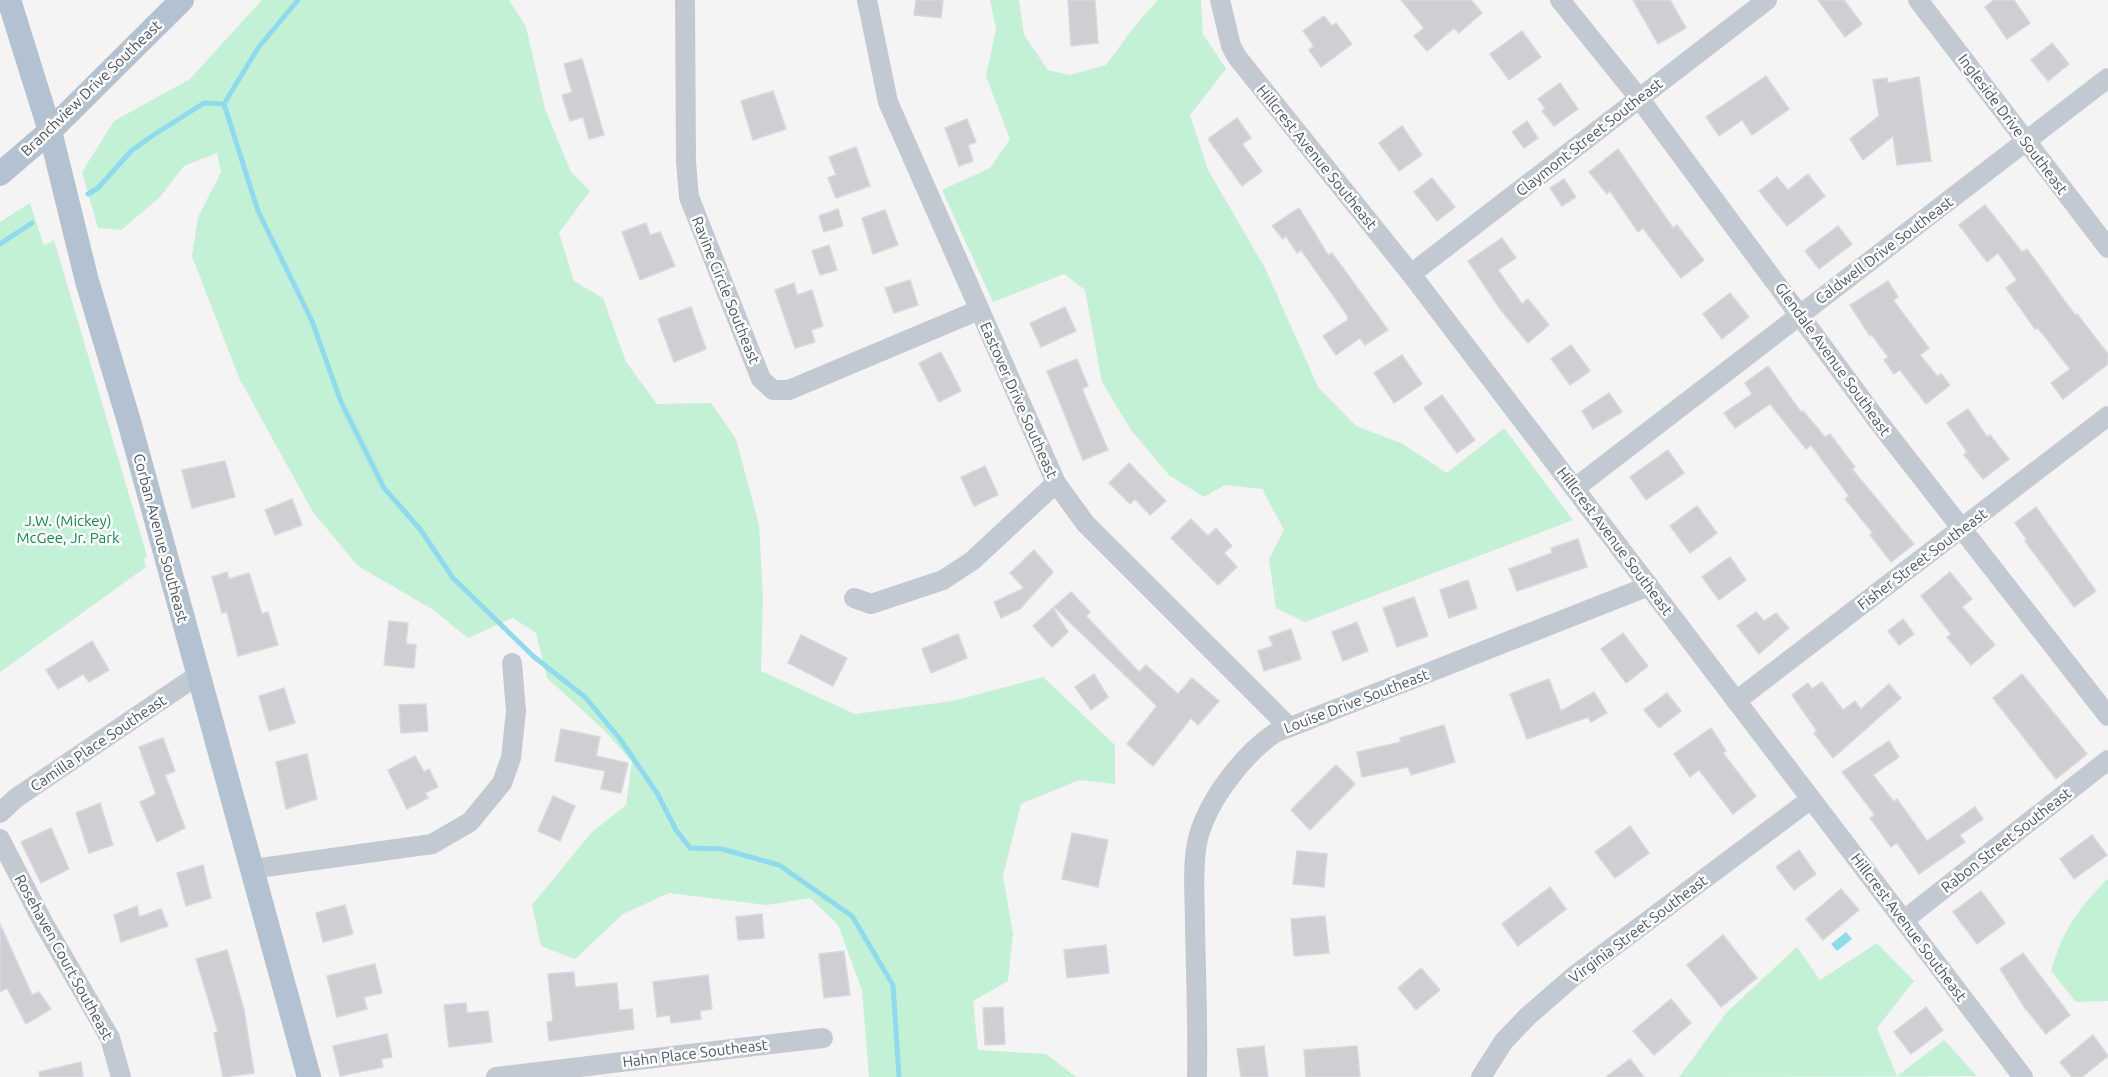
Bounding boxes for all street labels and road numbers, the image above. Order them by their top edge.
street label: Branchview Drive Southeast [17,16,165,160]
street label: Ingleside Drive Southeast [1955,51,2071,197]
street label: Claymont Street Southeast [1512,75,1666,199]
street label: Hillcrest Avenue Southeast [1254,81,1381,233]
street label: Caldwell Drive Southeast [1812,193,1956,307]
street label: Ravine Circle Southeast [689,214,763,366]
street label: Glendale Avenue Southeast [1772,279,1894,439]
street label: Eastover Drive Southeast [977,319,1061,481]
street label: Corban Avenue Southeast [130,452,192,624]
street label: Hillcrest Avenue Southeast [1554,464,1676,618]
street label: Fisher Street Southeast [1854,505,1990,613]
street label: Louise Drive Southeast [1281,665,1431,736]
street label: Camilla Place Southeast [27,691,169,795]
street label: Rabon Street Southeast [1938,784,2074,896]
street label: Hillcrest Avenue Southeast [1848,850,1970,1004]
street label: Rosehaven Court Southeast [11,871,117,1043]
street label: Virginia Street Southeast [1566,872,1710,986]
street label: Hahn Place Southeast [621,1036,769,1070]

